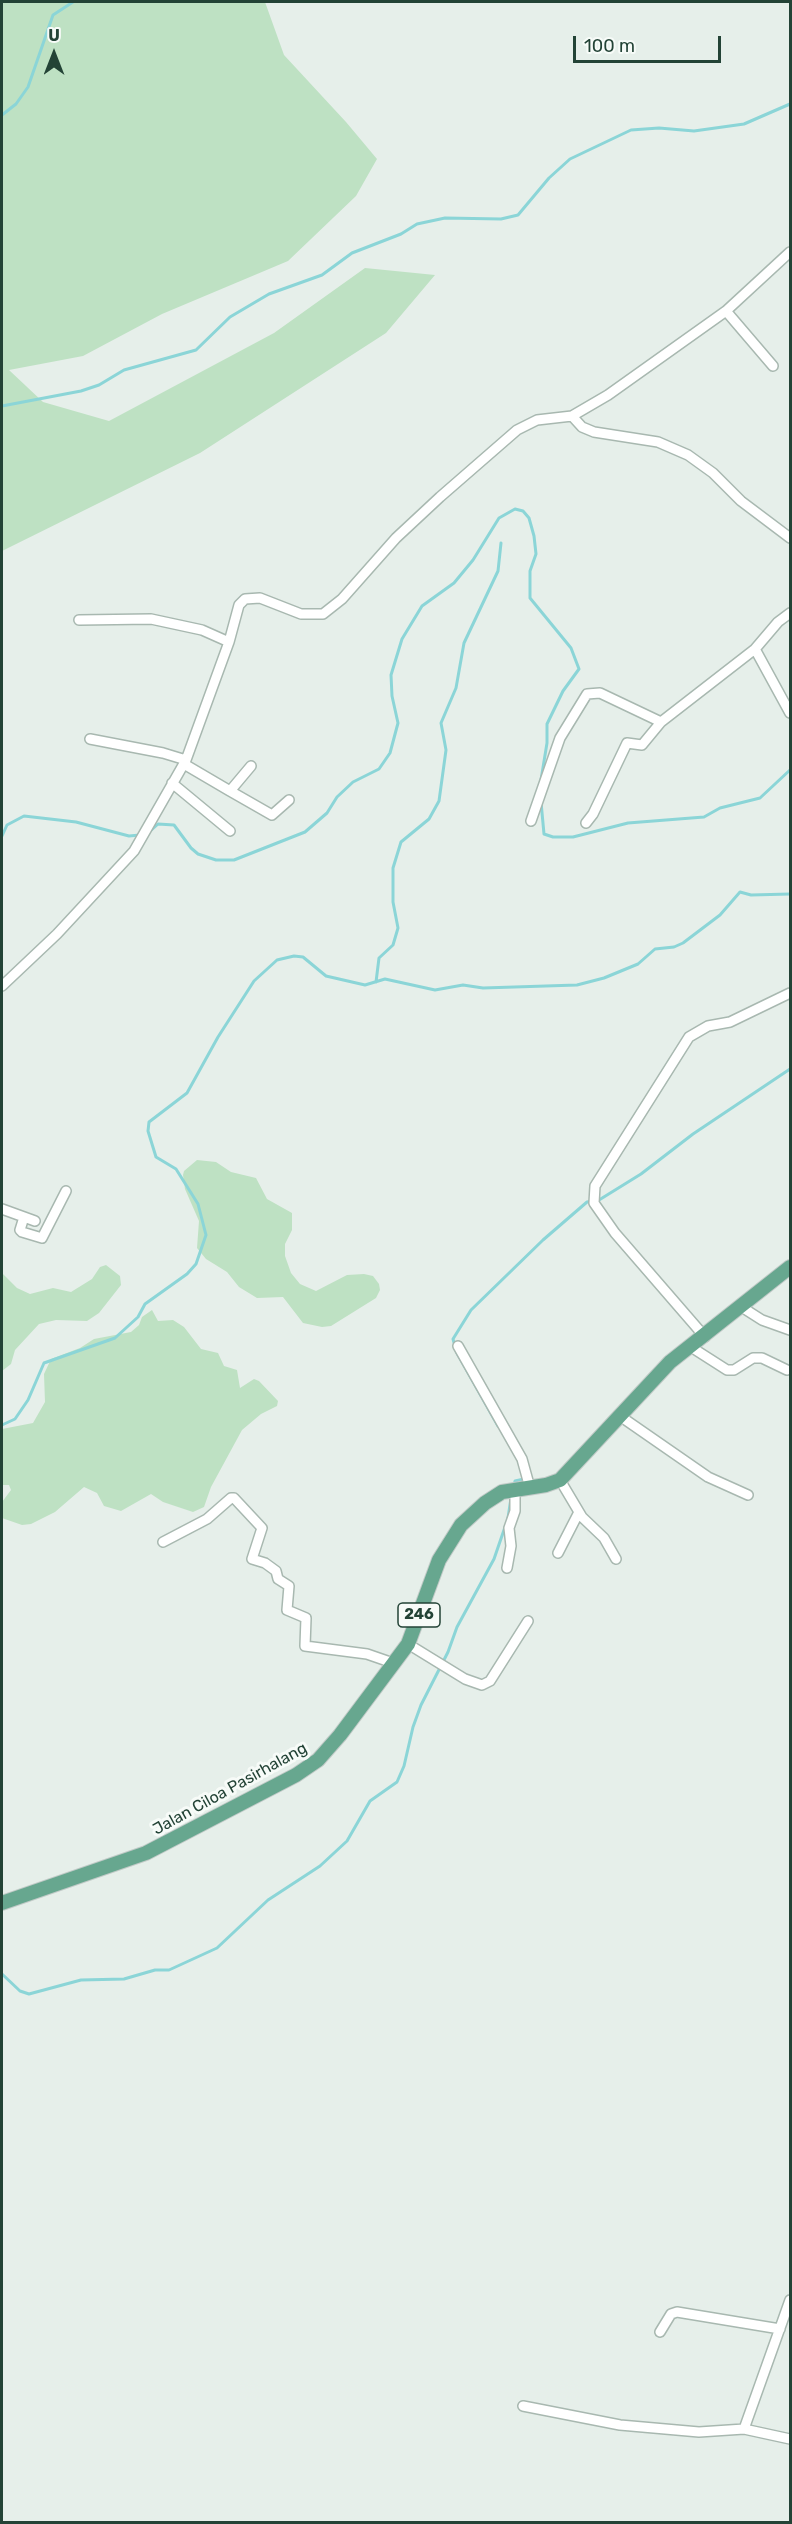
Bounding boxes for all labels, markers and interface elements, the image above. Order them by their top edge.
north arrow [24,24,84,84]
scale bar [576,24,724,62]
text: U [48,26,60,45]
text: 100 m [584,35,635,57]
road number: 246 [398,1603,440,1627]
street label: Jalan Ciloa Pasirhalang [150,1739,310,1839]

